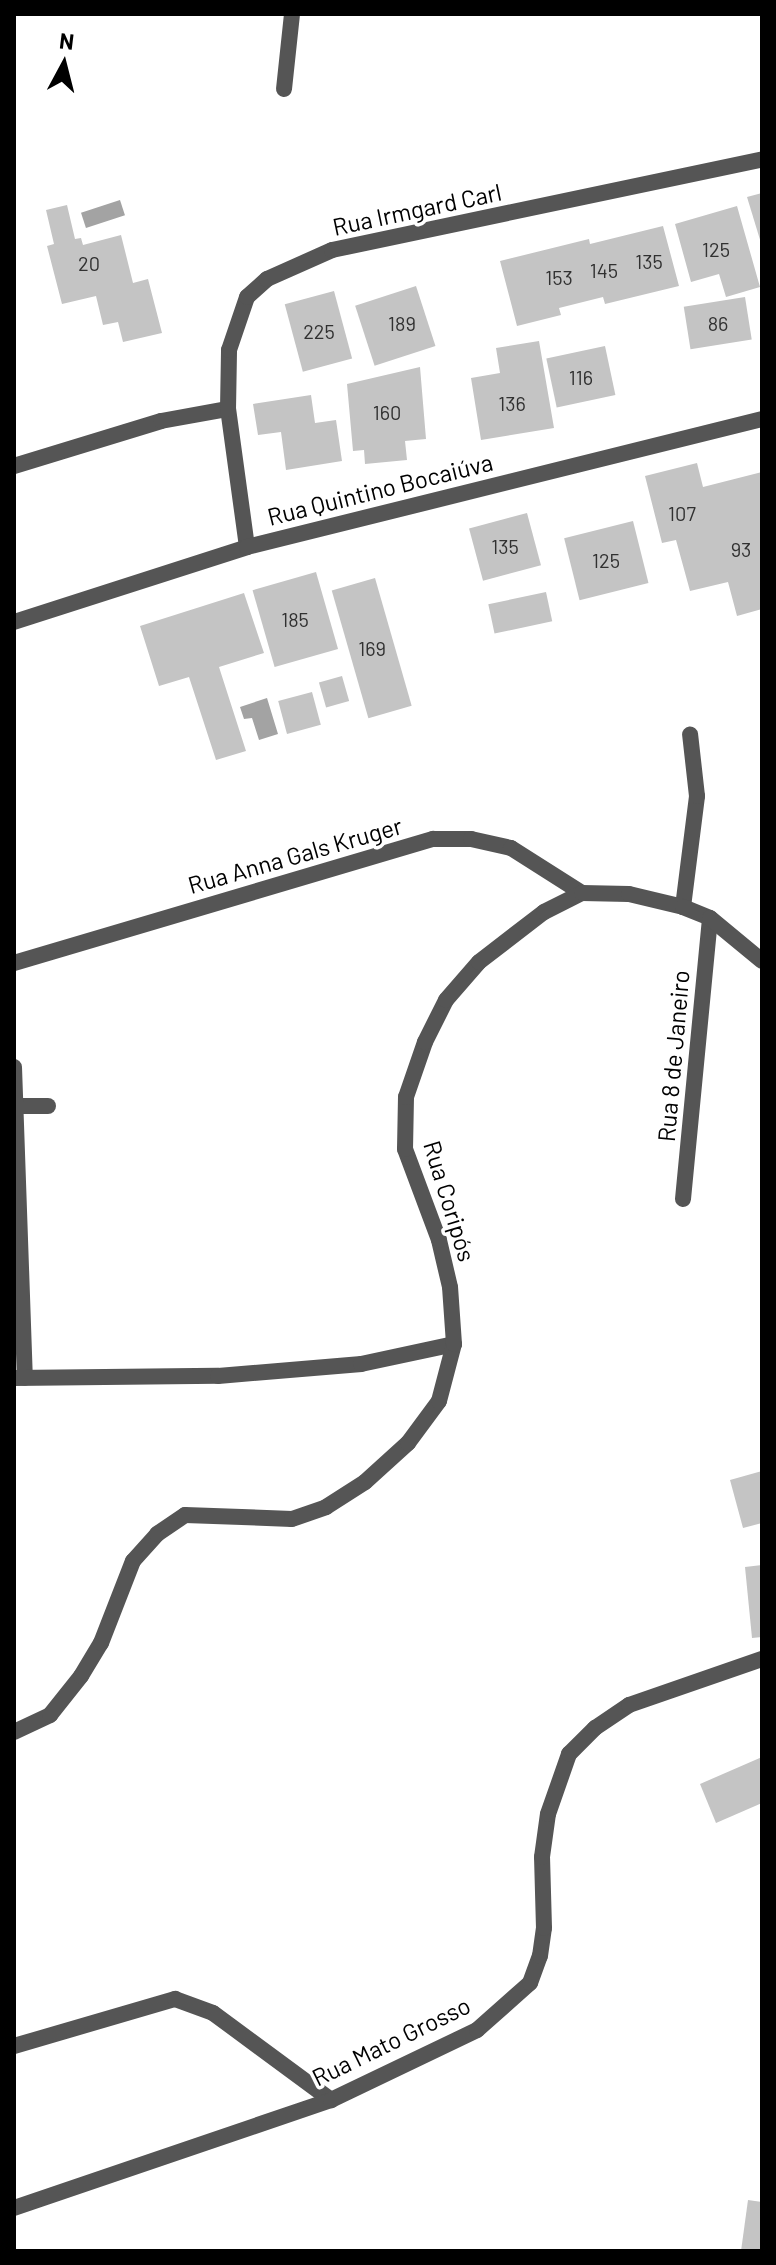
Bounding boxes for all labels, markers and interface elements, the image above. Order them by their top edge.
north arrow [24,24,104,104]
text: N [58,26,76,54]
street label: Rua Irmgard Carl [330,177,504,241]
house number: 125 [702,237,730,261]
house number: 135 [635,249,663,273]
house number: 20 [78,251,100,275]
house number: 145 [590,258,618,282]
house number: 153 [545,265,573,289]
house number: 189 [388,311,416,335]
house number: 86 [708,311,728,335]
house number: 225 [303,319,335,343]
house number: 116 [569,365,593,389]
house number: 136 [498,391,526,415]
house number: 160 [373,400,401,424]
street label: Rua Quintino Bocaiúva [264,447,496,531]
house number: 107 [668,501,696,525]
house number: 135 [491,534,519,558]
house number: 93 [731,537,751,561]
house number: 125 [592,548,620,572]
house number: 185 [281,607,309,631]
house number: 169 [358,636,386,660]
street label: Rua Anna Gals Kruger [185,811,405,899]
street label: Rua 8 de Janeiro [651,969,695,1143]
street label: Rua Coripós [418,1137,482,1265]
street label: Rua Mato Grosso [307,1990,475,2092]

